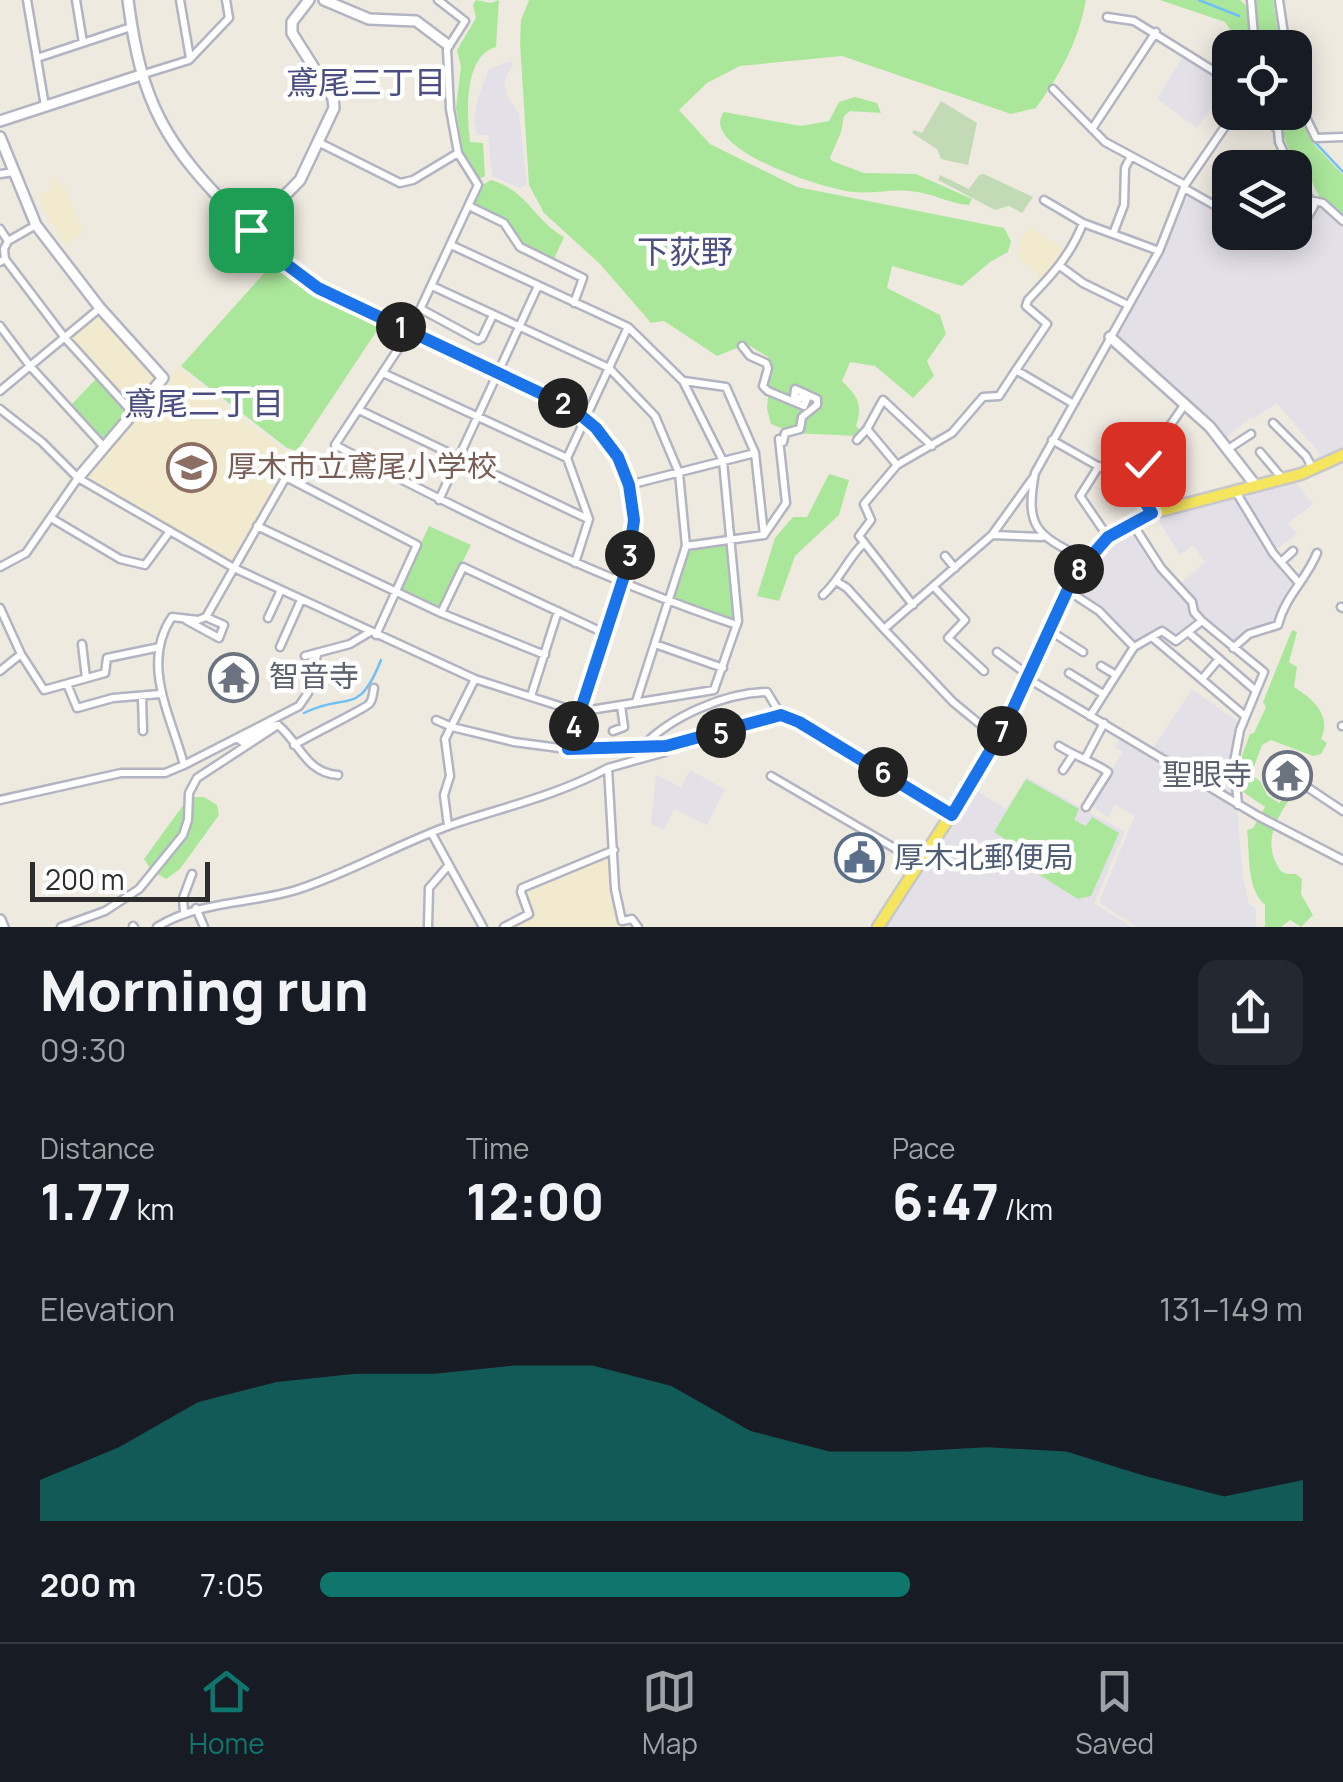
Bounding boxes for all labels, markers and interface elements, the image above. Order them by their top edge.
map controls [1212,30,1312,250]
button: locate [1212,30,1312,130]
district label: 鳶尾三丁目 [286,60,446,104]
button: layers [1212,150,1312,250]
pin [209,188,294,273]
icon: arrive [224,203,279,258]
district label: 下荻野 [637,229,733,273]
pin: 1 [376,302,426,352]
text: 1 [395,308,407,346]
pin: 2 [538,378,588,428]
district label: 鳶尾二丁目 [124,381,284,425]
text: 2 [555,384,571,422]
pin [1101,422,1186,507]
icon: check [1116,437,1171,492]
school or university icon: 厚木市立鳶尾小学校 [166,441,218,493]
place label: 厚木市立鳶尾小学校 [227,445,497,486]
pin: 3 [605,530,655,580]
text: 3 [622,536,638,574]
pin: 8 [1054,544,1104,594]
text: 8 [1070,550,1088,588]
temple icon: 智音寺 [208,651,260,703]
place label: 智音寺 [269,655,359,696]
pin: 4 [549,701,599,751]
pin: 7 [977,706,1027,756]
text: 4 [565,707,583,745]
pin: 5 [696,708,746,758]
text: 7 [995,712,1009,750]
text: 5 [713,714,729,752]
pin: 6 [858,747,908,797]
temple icon: 聖眼寺 [1261,749,1313,801]
text: 6 [874,753,892,791]
place label: 聖眼寺 [1162,753,1252,794]
public building icon: 厚木北郵便局 [833,832,885,884]
place label: 厚木北郵便局 [894,836,1074,877]
scale bar [30,857,210,901]
text: 200 m [45,860,124,898]
text: Morning run [40,952,369,1028]
button: share [1198,960,1303,1065]
text: 09:30 [40,1028,126,1072]
text: Distance [40,1129,155,1167]
text: Time [466,1129,529,1167]
text: Pace [892,1129,955,1167]
text: 1.77 [40,1167,131,1235]
text: 12:00 [466,1167,604,1235]
text: 6:47 [892,1167,999,1235]
text: km [131,1190,174,1228]
text: /km [999,1190,1053,1228]
text: Elevation [40,1287,175,1331]
text: 131–149 m [1159,1287,1303,1331]
text: 200 m [40,1563,136,1607]
text: 7:05 [200,1563,264,1607]
tab: Home [189,1664,265,1762]
tab: Map [642,1664,698,1762]
tab: Saved [1075,1664,1154,1762]

